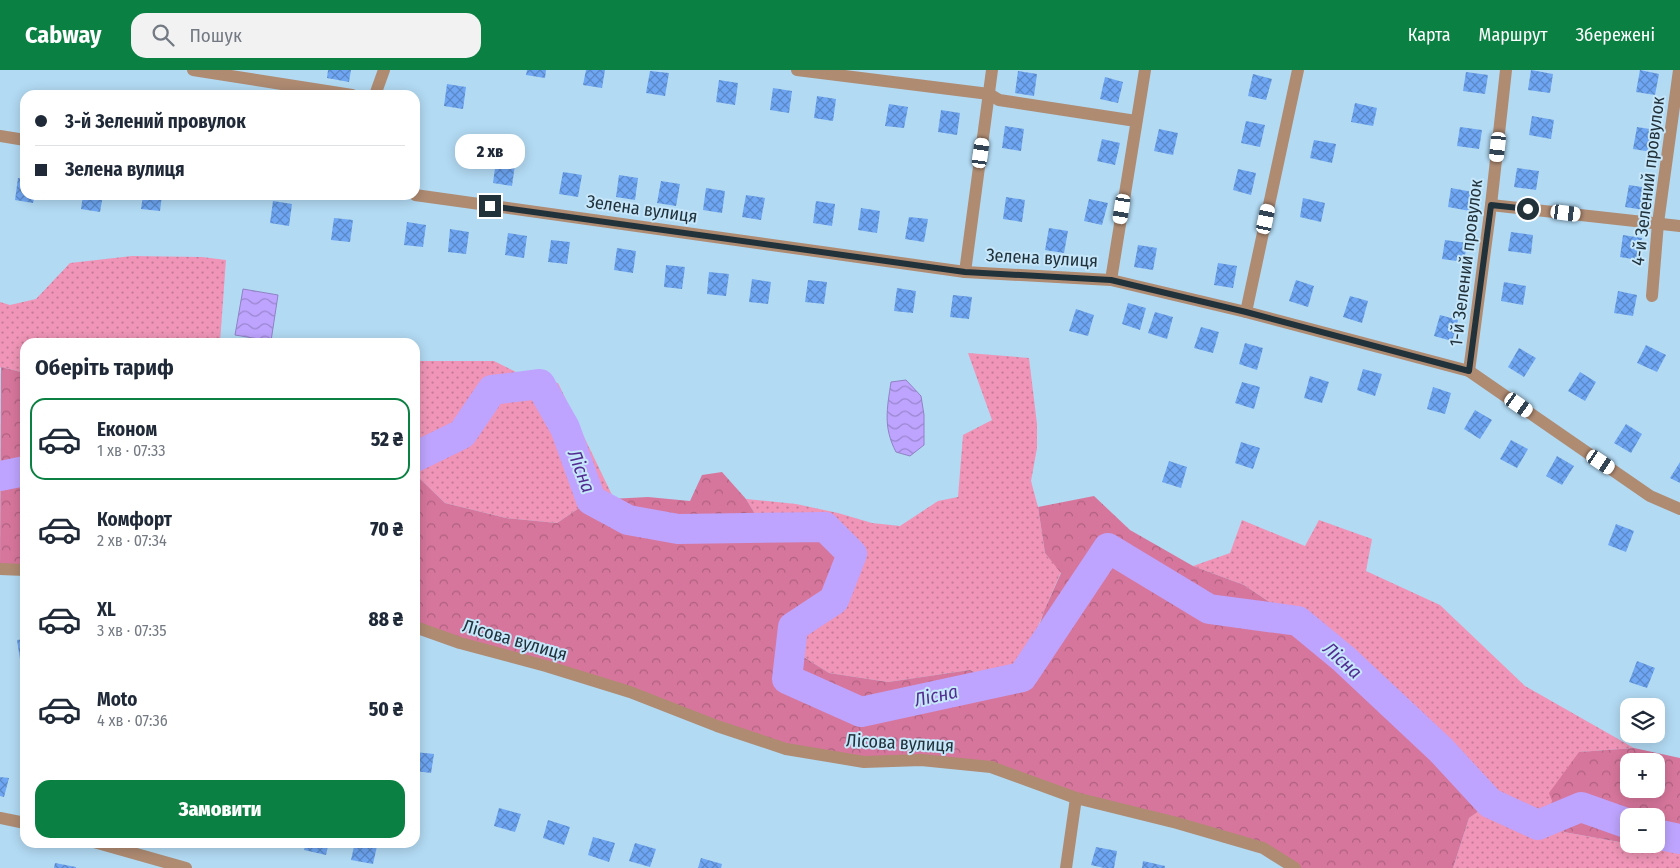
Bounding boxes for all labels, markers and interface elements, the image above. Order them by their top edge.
search box [131,13,481,58]
text: Cabway [25,21,101,49]
icon: search [149,21,177,49]
text: Пошук [189,24,242,47]
text: Карта [1408,24,1451,46]
text: Маршрут [1479,24,1548,46]
text: Збережені [1576,24,1655,46]
street label: 4-й Зелений провулок [1627,95,1669,267]
text: 3-й Зелений провулок [65,110,246,133]
car [1488,131,1507,163]
callout: 2 хв [455,134,525,168]
car [971,137,990,169]
text: 2 хв [477,142,503,161]
text: Зелена вулиця [65,158,185,181]
street label: 1-й Зелений провулок [1445,177,1487,348]
street label: Зелена вулиця [585,190,699,228]
car [1112,193,1131,225]
route end [479,195,501,217]
route start [1517,198,1539,220]
car [1255,203,1276,235]
car [1550,204,1581,222]
street label: Зелена вулиця [985,244,1099,272]
text: Оберіть тариф [35,354,174,381]
car [1502,390,1535,420]
icon: car [37,417,82,462]
text: Економ [97,418,157,441]
text: 52 ₴ [371,428,403,451]
text: 1 хв · 07:33 [97,441,165,460]
water label: Лісна [563,446,600,496]
car [1584,447,1617,477]
icon: car [37,507,82,552]
text: Комфорт [97,508,172,531]
text: 70 ₴ [370,518,403,541]
text: 2 хв · 07:34 [97,531,167,550]
icon: car [37,597,82,642]
text: XL [97,598,116,621]
text: 88 ₴ [368,608,403,631]
street label: Лісова вулиця [460,615,570,665]
text: 3 хв · 07:35 [97,621,167,640]
water label: Лісна [1318,636,1367,684]
water label: Лісна [911,680,960,712]
icon: car [37,687,82,732]
text: Moto [97,688,137,711]
text: 50 ₴ [369,698,403,721]
map controls [1620,698,1665,853]
button: layers [1620,698,1665,743]
text: 4 хв · 07:36 [97,711,168,730]
street label: Лісова вулиця [846,729,954,757]
button: + [1620,753,1665,798]
button: Замовити [35,780,405,838]
button: − [1620,808,1665,853]

